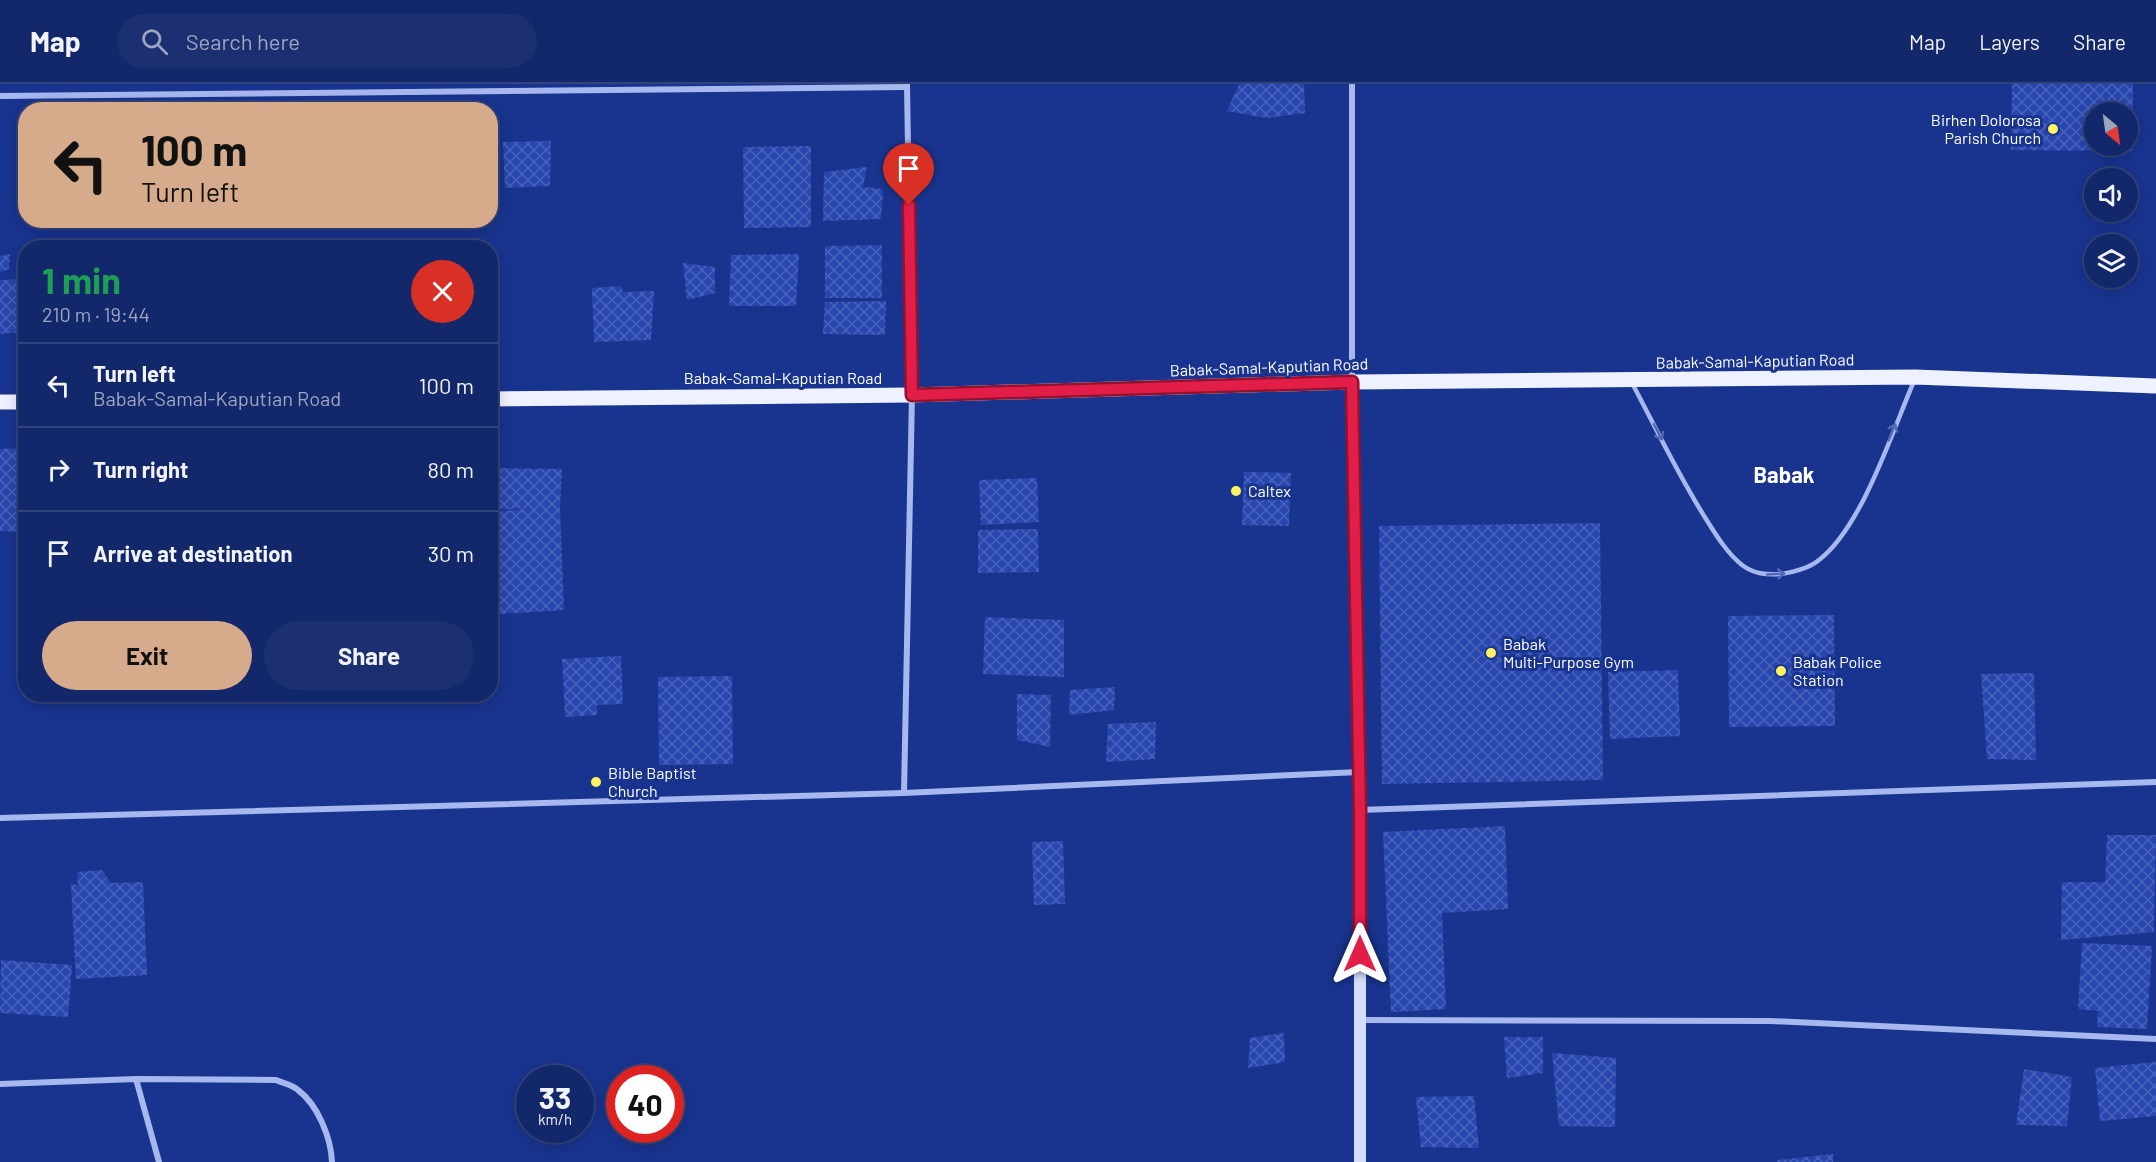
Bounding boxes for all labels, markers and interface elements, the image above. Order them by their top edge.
search box [117,14,537,68]
text: Map [30,24,81,58]
icon: search [138,25,171,58]
text: Search here [186,28,300,54]
text: Map [1909,29,1946,54]
text: Layers [1979,29,2040,54]
text: Share [2073,29,2126,54]
north arrow [2084,102,2138,156]
map controls [2084,102,2138,288]
place label: Birhen Dolorosa Parish Church [1931,110,2041,147]
marker: Birhen Dolorosa Parish Church [2046,122,2060,136]
text: 100 m [141,124,247,174]
icon: left [42,126,120,204]
pin [883,143,934,205]
icon: arrive [892,152,925,185]
button: sound [2084,168,2138,222]
text: Turn left [141,175,239,207]
button: layers [2084,234,2138,288]
text: 1 min [42,258,121,301]
button: close [411,260,474,323]
text: 210 m · 19:44 [42,302,150,326]
street label: Babak-Samal-Kaputian Road [1656,349,1854,372]
street label: Babak-Samal-Kaputian Road [1169,354,1369,379]
text: Turn left [93,360,176,386]
street label: Babak-Samal-Kaputian Road [684,368,882,387]
icon: left [42,369,75,402]
text: 100 m [419,372,474,398]
text: Babak-Samal-Kaputian Road [93,386,341,410]
one-way arrow [1652,423,1664,440]
one-way arrow [1887,424,1898,442]
icon: right [42,453,75,486]
text: Turn right [93,456,188,482]
text: 80 m [428,456,474,482]
district label: Babak [1754,461,1815,487]
place label: Caltex [1248,481,1291,500]
marker: Caltex [1229,484,1243,498]
icon: arrive [42,537,75,570]
text: Arrive at destination [93,540,292,566]
text: 30 m [428,540,474,566]
one-way arrow [1766,568,1786,579]
button: Exit [42,621,252,690]
button: Share [264,621,474,690]
place label: Babak Multi-Purpose Gym [1503,634,1634,671]
marker: Babak Multi-Purpose Gym [1484,646,1498,660]
place label: Babak Police Station [1793,652,1882,689]
marker: Babak Police Station [1774,664,1788,678]
place label: Bible Baptist Church [608,763,697,800]
marker: Bible Baptist Church [589,775,603,789]
position arrow [1328,922,1392,986]
speed limit sign: 40 [606,1065,684,1143]
text: 33 [539,1079,571,1115]
text: km/h [538,1110,572,1128]

